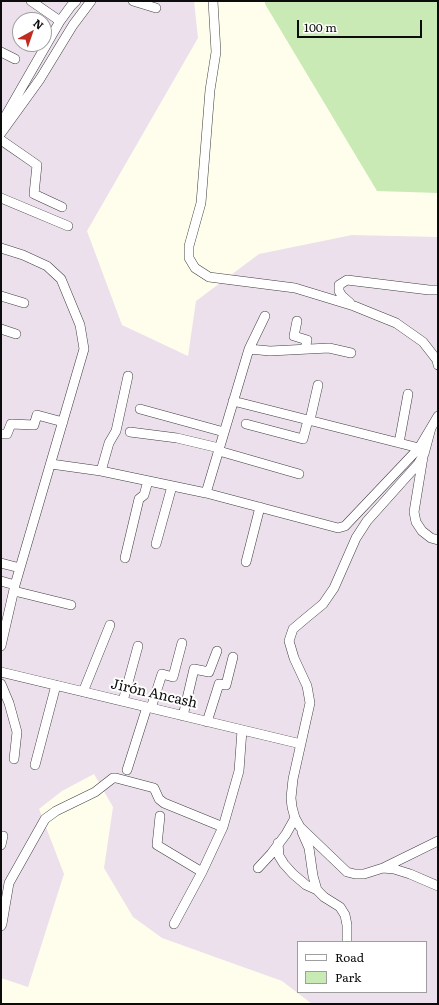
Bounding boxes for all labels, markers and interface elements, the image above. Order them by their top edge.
north arrow [12,12,52,52]
scale bar [299,12,424,38]
text: N [30,14,48,33]
text: 100 m [304,18,337,36]
street label: Jirón Ancash [109,676,199,712]
legend [297,941,427,993]
text: Road [335,948,364,966]
text: Park [335,968,361,986]

